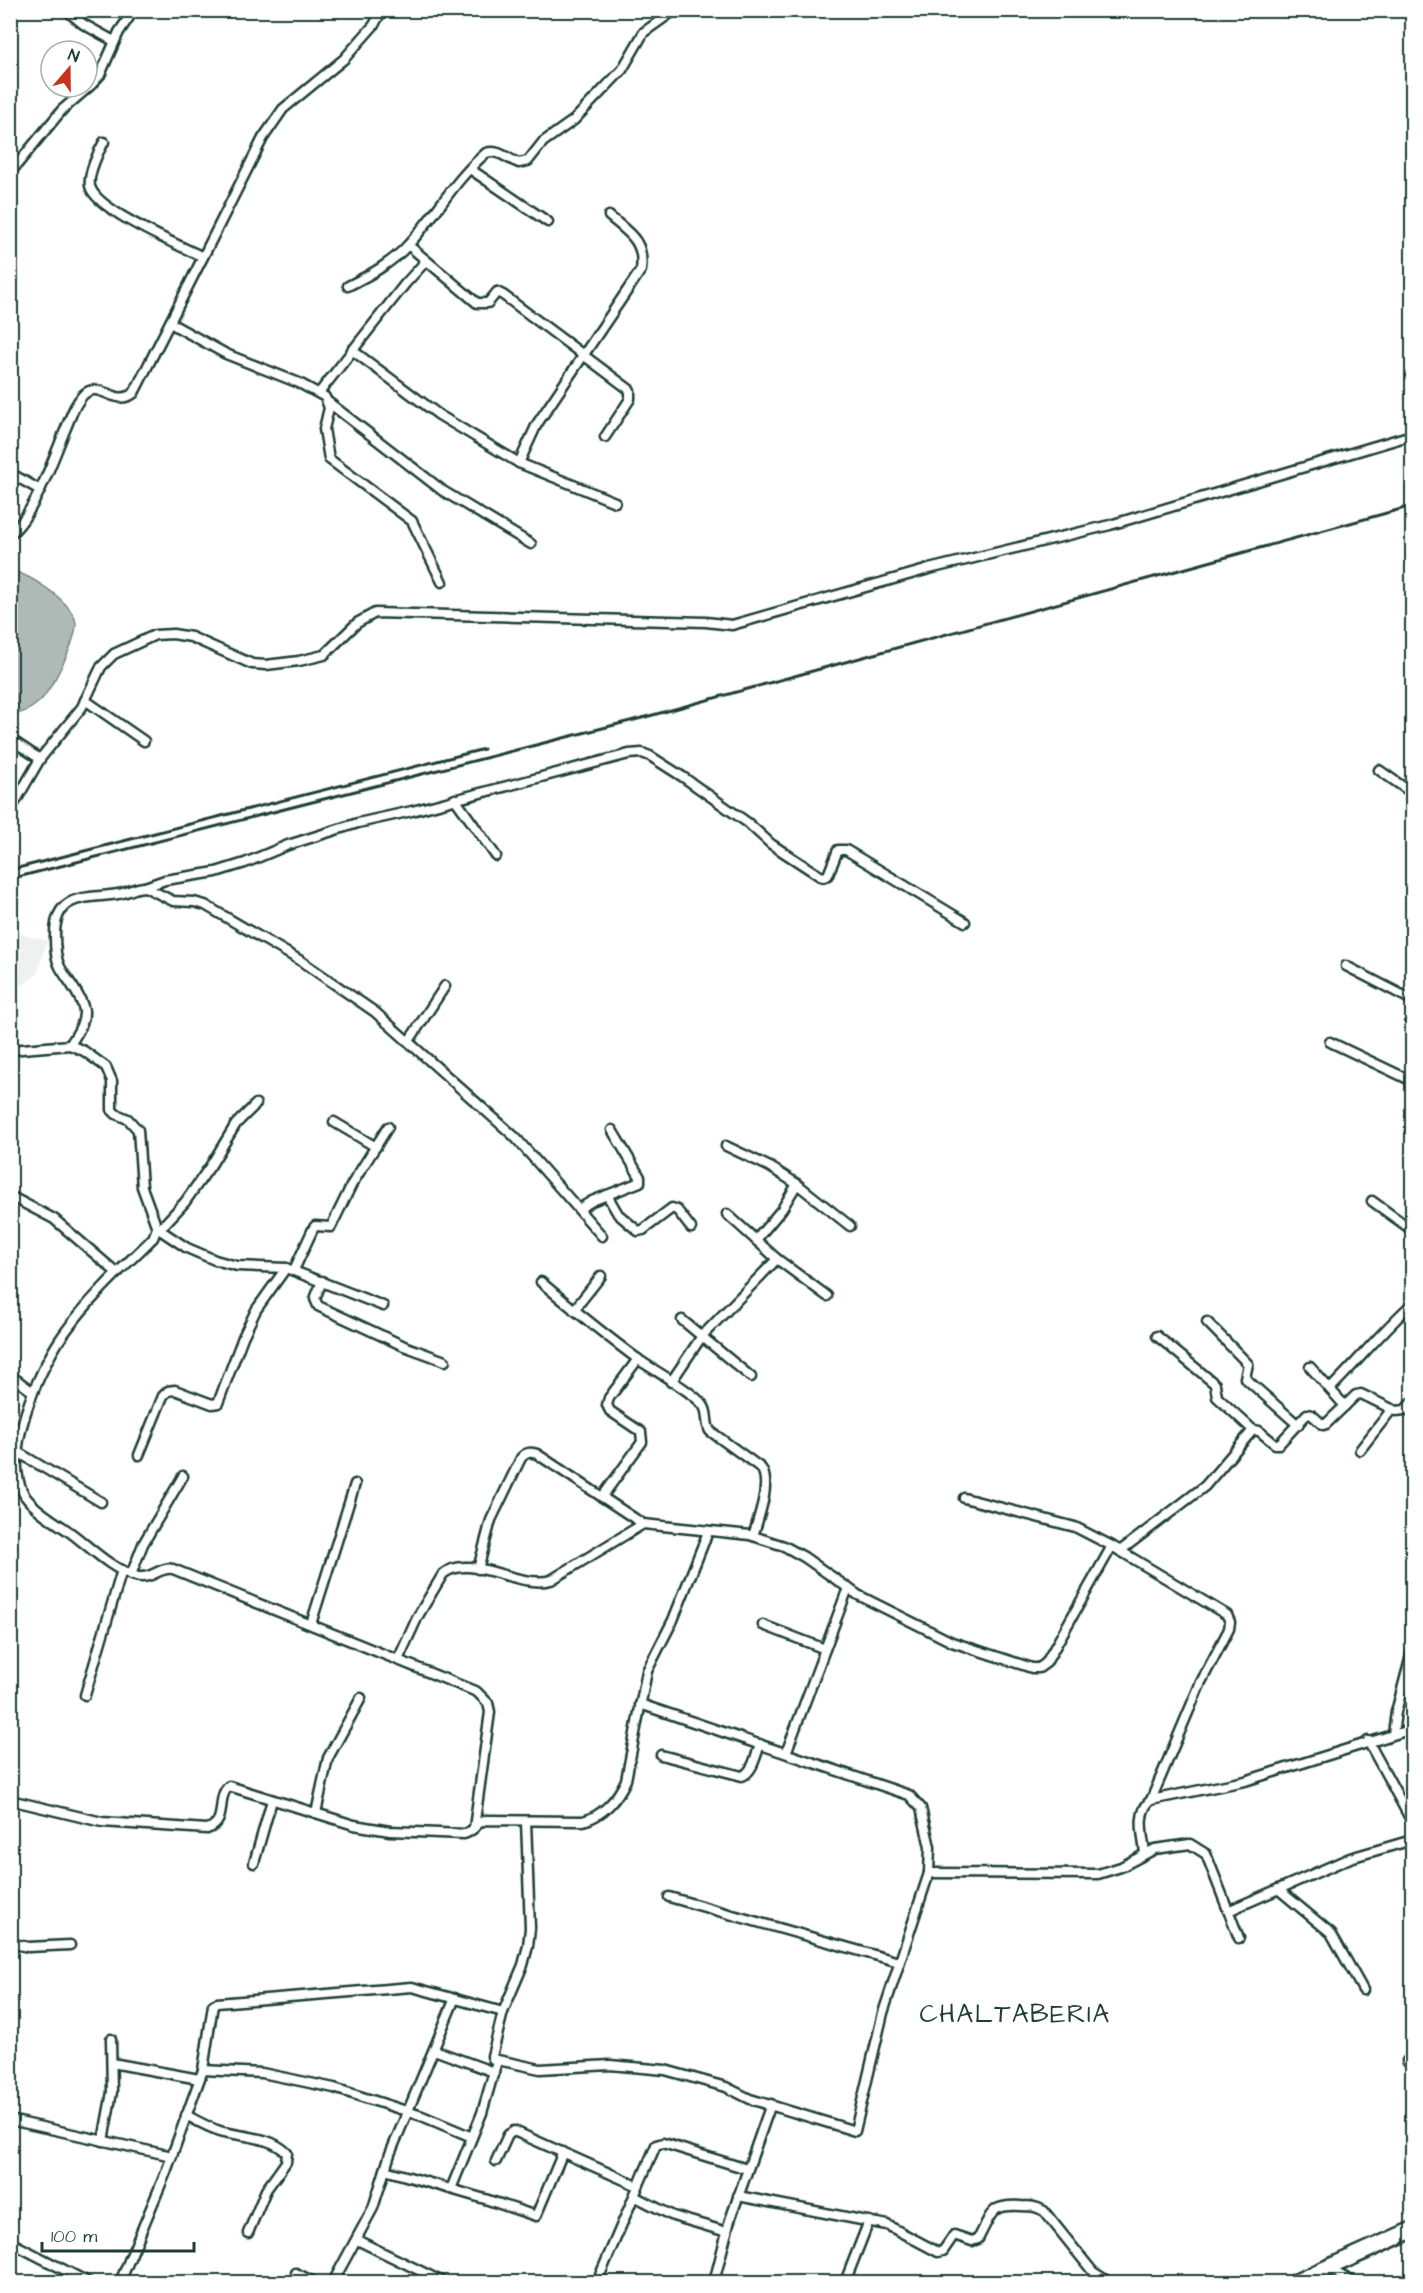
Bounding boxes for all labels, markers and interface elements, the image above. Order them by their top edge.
north arrow [39,39,99,99]
text: N [65,44,82,68]
district label: CHALTABERIA [919,1996,1111,2032]
scale bar [42,2215,194,2253]
text: 100 m [51,2224,97,2249]

